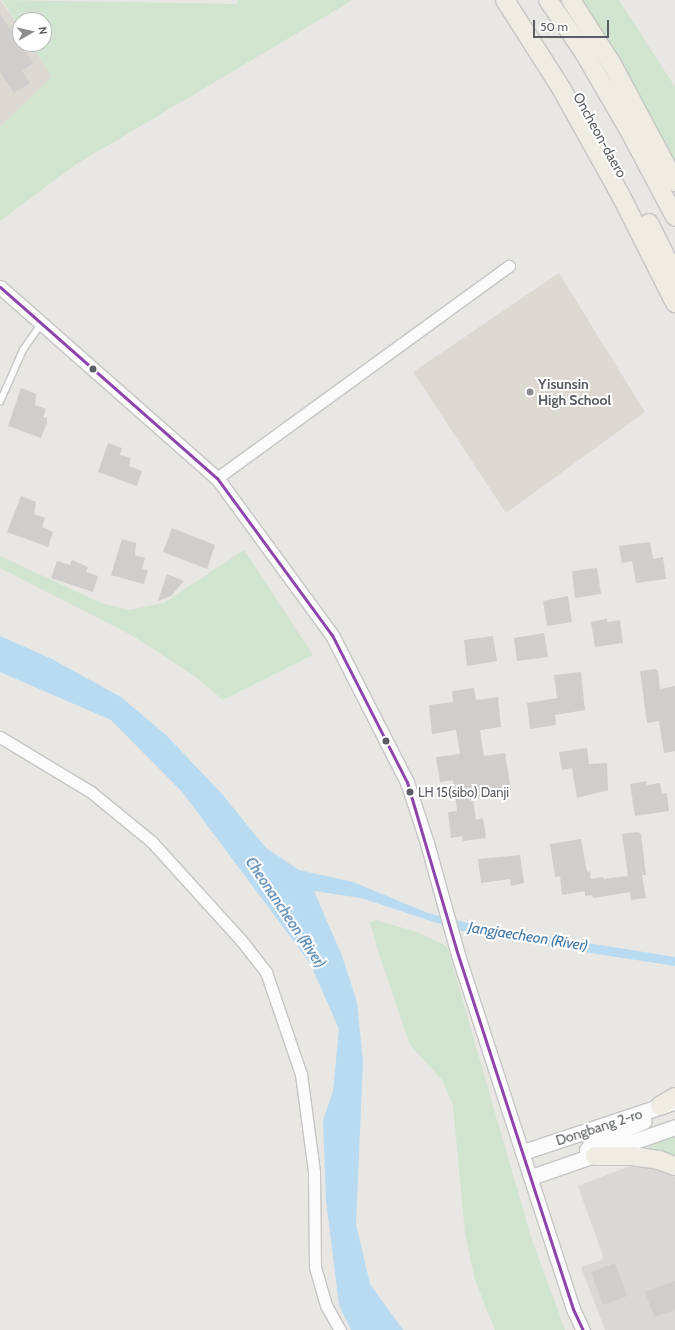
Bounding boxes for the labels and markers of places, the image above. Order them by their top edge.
unlabelled marker [88,364,98,374]
place label: Yisunsin High School [538,376,611,408]
marker: Yisunsin High School [525,387,535,397]
unlabelled marker [381,736,391,746]
place label: LH 15(sibo) Danji [418,784,509,800]
marker: LH 15(sibo) Danji [405,787,415,797]

